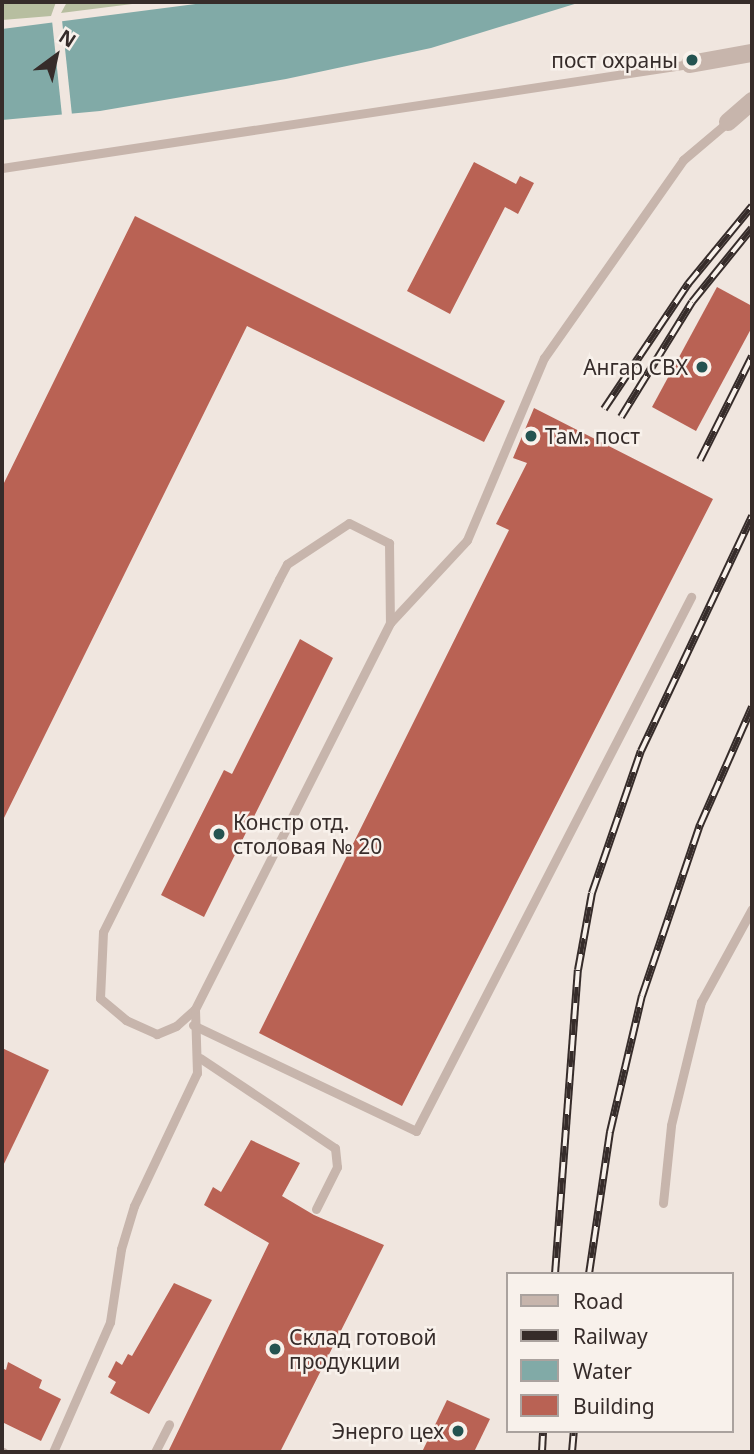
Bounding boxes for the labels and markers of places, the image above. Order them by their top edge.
place label: пост охраны [551,47,678,73]
marker: пост охраны [684,52,700,68]
place label: Ангар СВХ [583,354,688,380]
marker: Ангар СВХ [694,359,710,375]
place label: Там. пост [545,423,640,449]
marker: Там. пост [523,428,539,444]
place label: Констр отд. столовая № 20 [233,809,382,859]
marker: Констр отд. столовая № 20 [211,826,227,842]
place label: Склад готовой продукции [289,1324,436,1374]
marker: Склад готовой продукции [267,1341,283,1357]
place label: Энерго цех [332,1418,444,1444]
marker: Энерго цех [450,1423,466,1439]

